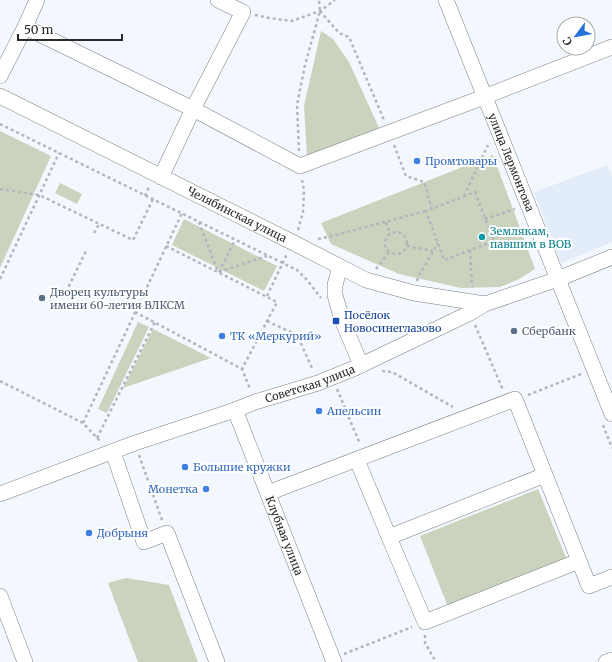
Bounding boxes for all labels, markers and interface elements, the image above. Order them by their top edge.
scale bar [18,16,122,42]
north arrow [556,16,596,56]
text: 50 m [24,22,53,37]
text: С [560,34,575,48]
street label: улица Лермонтова [485,111,537,214]
place label: Промтовары [425,154,498,168]
marker: Промтовары [412,156,422,166]
street label: Челябинская улица [185,184,289,245]
place label: Землякам, павшим в ВОВ [490,224,572,251]
marker: Землякам, павшим в ВОВ [477,232,487,242]
place label: Дворец культуры имени 60-летия ВЛКСМ [50,285,185,312]
marker: Дворец культуры имени 60-летия ВЛКСМ [37,293,47,303]
place label: Посёлок Новосинеглазово [344,308,442,335]
marker: Посёлок Новосинеглазово [331,316,341,326]
place label: Сбербанк [522,324,576,338]
marker: Сбербанк [509,326,519,336]
place label: ТК «Меркурий» [230,329,322,343]
marker: ТК «Меркурий» [217,331,227,341]
street label: Советская улица [263,362,357,406]
place label: Апельсин [326,404,382,418]
marker: Апельсин [314,406,324,416]
place label: Большие кружки [193,460,291,474]
marker: Большие кружки [180,462,190,472]
place label: Монетка [148,482,198,496]
marker: Монетка [201,484,211,494]
street label: Клубная улица [262,494,306,577]
place label: Добрыня [97,526,149,540]
marker: Добрыня [84,528,94,538]

